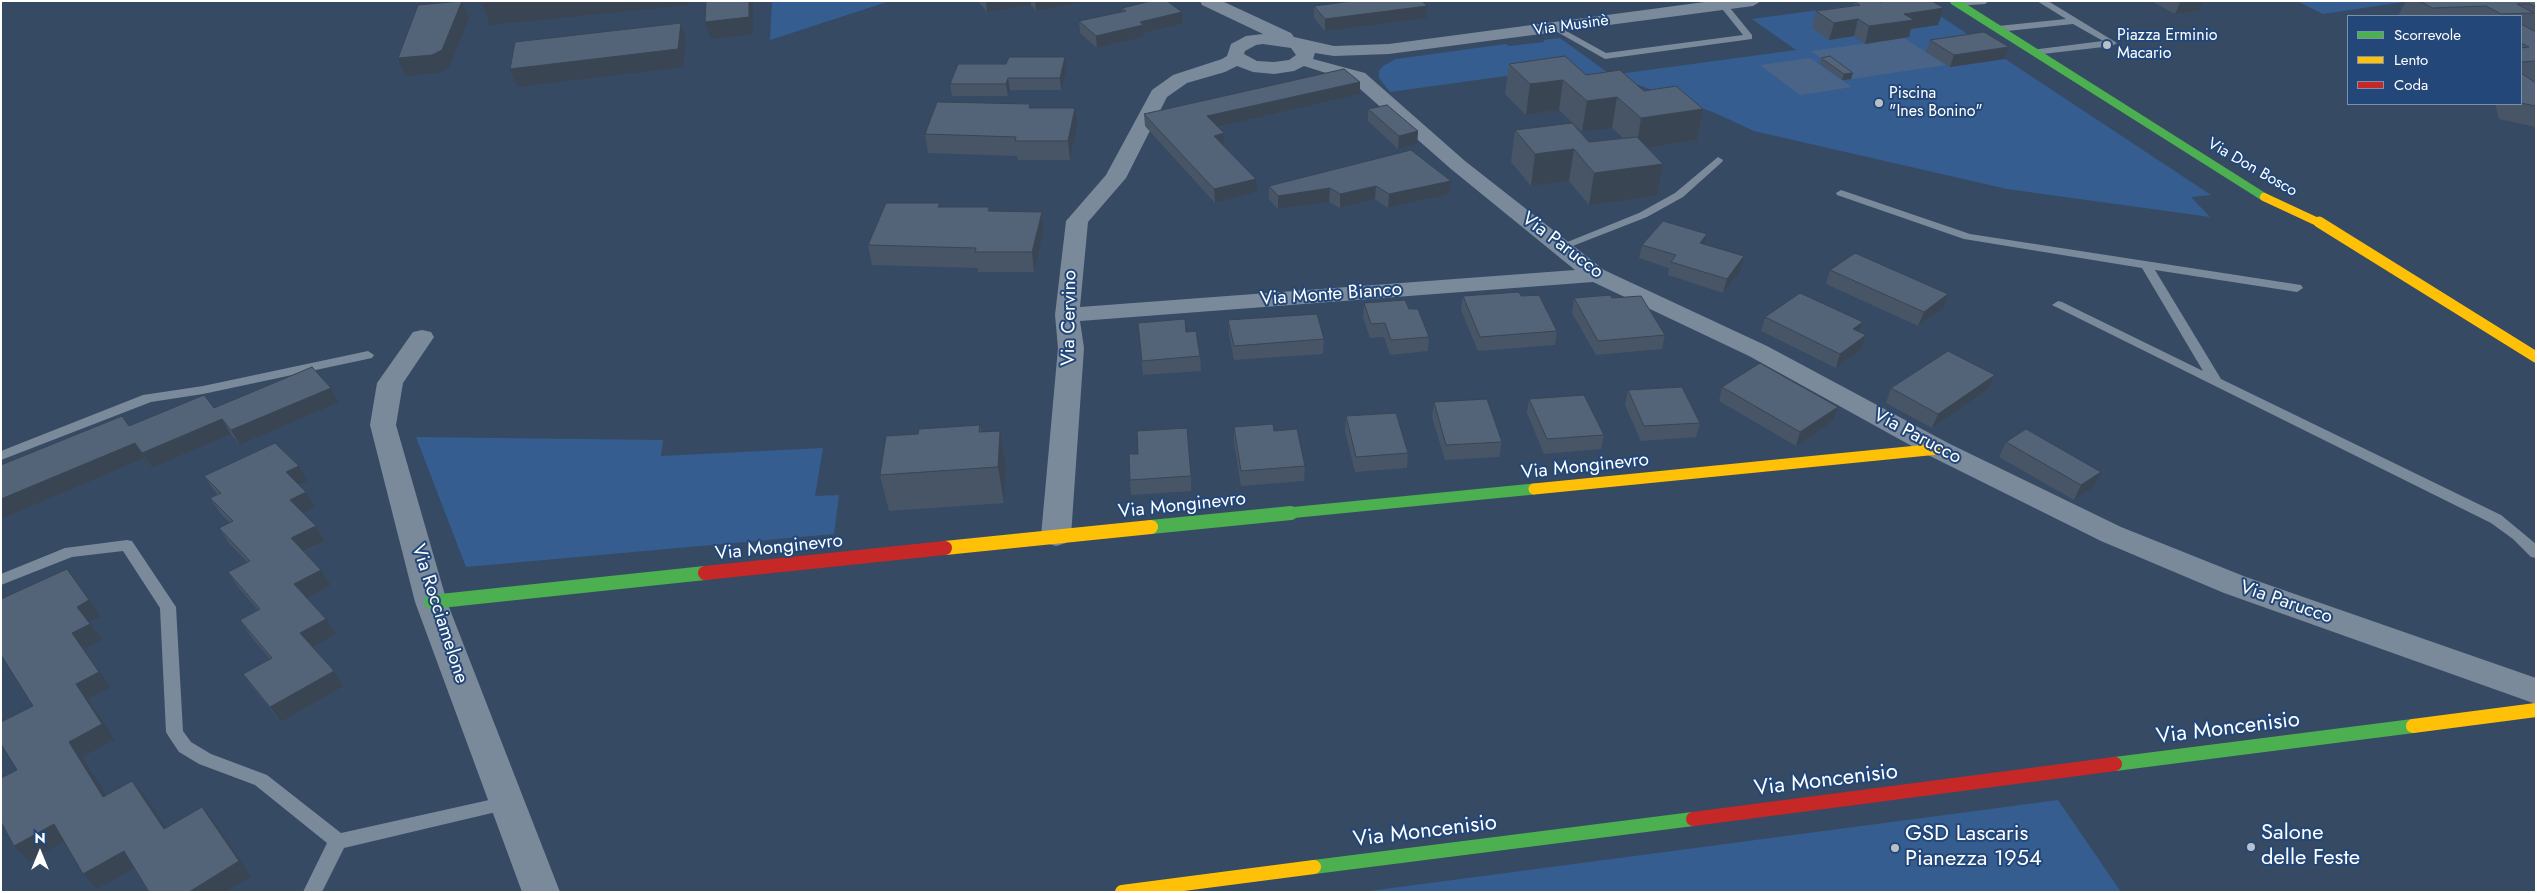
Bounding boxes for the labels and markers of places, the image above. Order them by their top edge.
place label: Piazza Erminio Macario [2117,26,2218,64]
marker: Piazza Erminio Macario [2101,39,2113,51]
place label: Piscina "Ines Bonino" [1889,84,1983,122]
marker: Piscina "Ines Bonino" [1873,97,1885,109]
place label: Salone delle Feste [2261,821,2360,872]
place label: GSD Lascaris Pianezza 1954 [1905,822,2042,874]
marker: Salone delle Feste [2245,841,2257,853]
marker: GSD Lascaris Pianezza 1954 [1889,842,1901,854]

